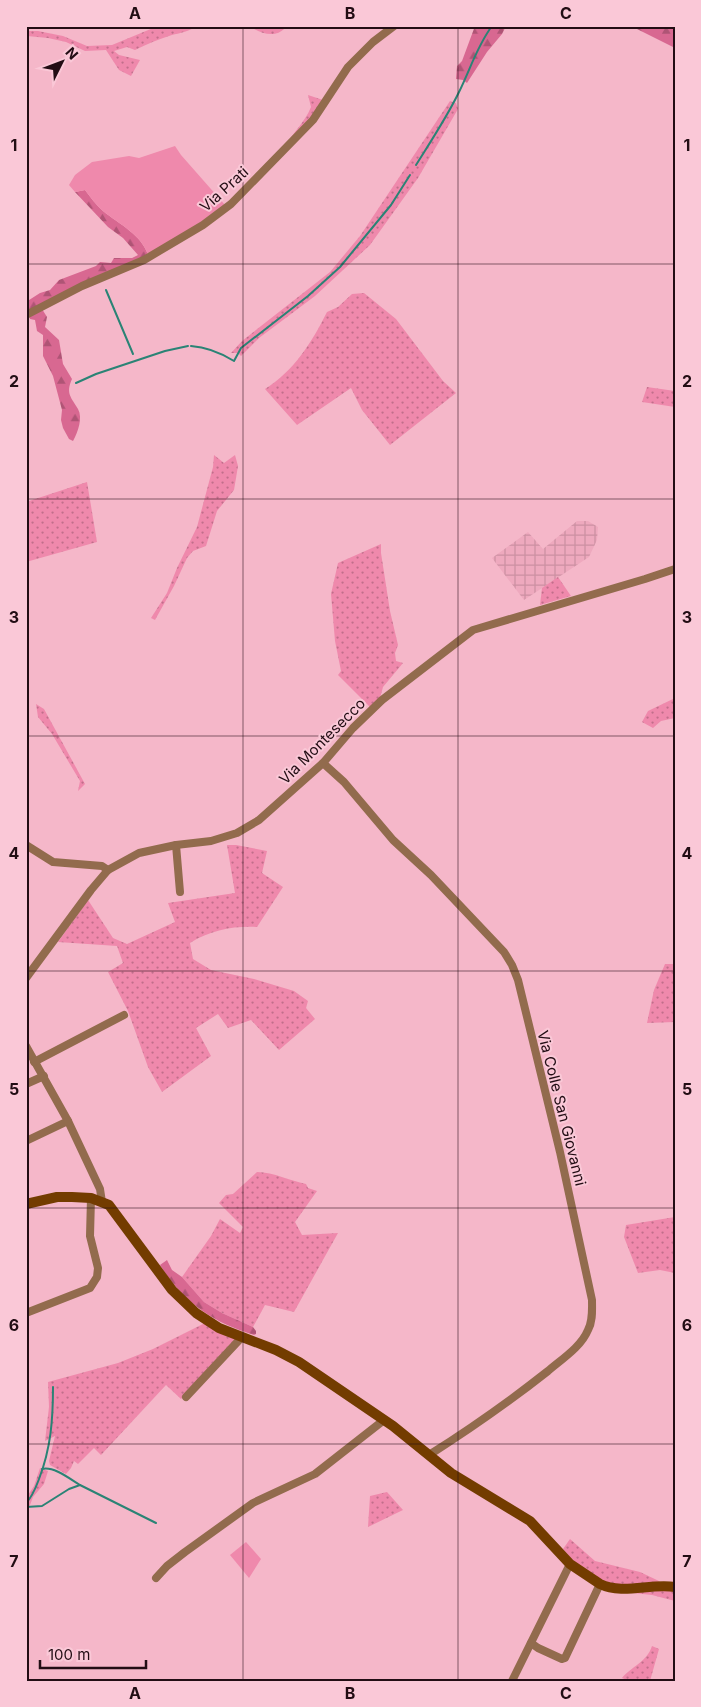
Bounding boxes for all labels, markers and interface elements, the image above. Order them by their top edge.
text: A [129,3,141,23]
text: B [345,3,355,23]
text: C [560,3,572,23]
north arrow [38,38,88,88]
text: N [62,43,82,63]
text: 1 [11,135,17,155]
text: 1 [684,135,690,155]
street label: Via Prati [196,162,252,216]
text: 2 [9,371,19,391]
text: 2 [682,371,692,391]
text: 3 [9,607,19,627]
text: 3 [682,607,692,627]
street label: Via Montesecco [275,694,369,788]
text: 4 [9,843,20,863]
text: 4 [682,843,693,863]
street label: Via Colle San Giovanni [533,1028,591,1188]
text: 5 [9,1079,19,1099]
text: 5 [682,1079,692,1099]
text: 6 [9,1315,19,1335]
text: 6 [682,1315,692,1335]
text: 7 [9,1551,19,1571]
text: 7 [682,1551,692,1571]
scale bar [40,1637,146,1669]
text: 100 m [48,1645,90,1664]
text: A [129,1683,141,1703]
text: B [345,1683,355,1703]
text: C [560,1683,572,1703]

